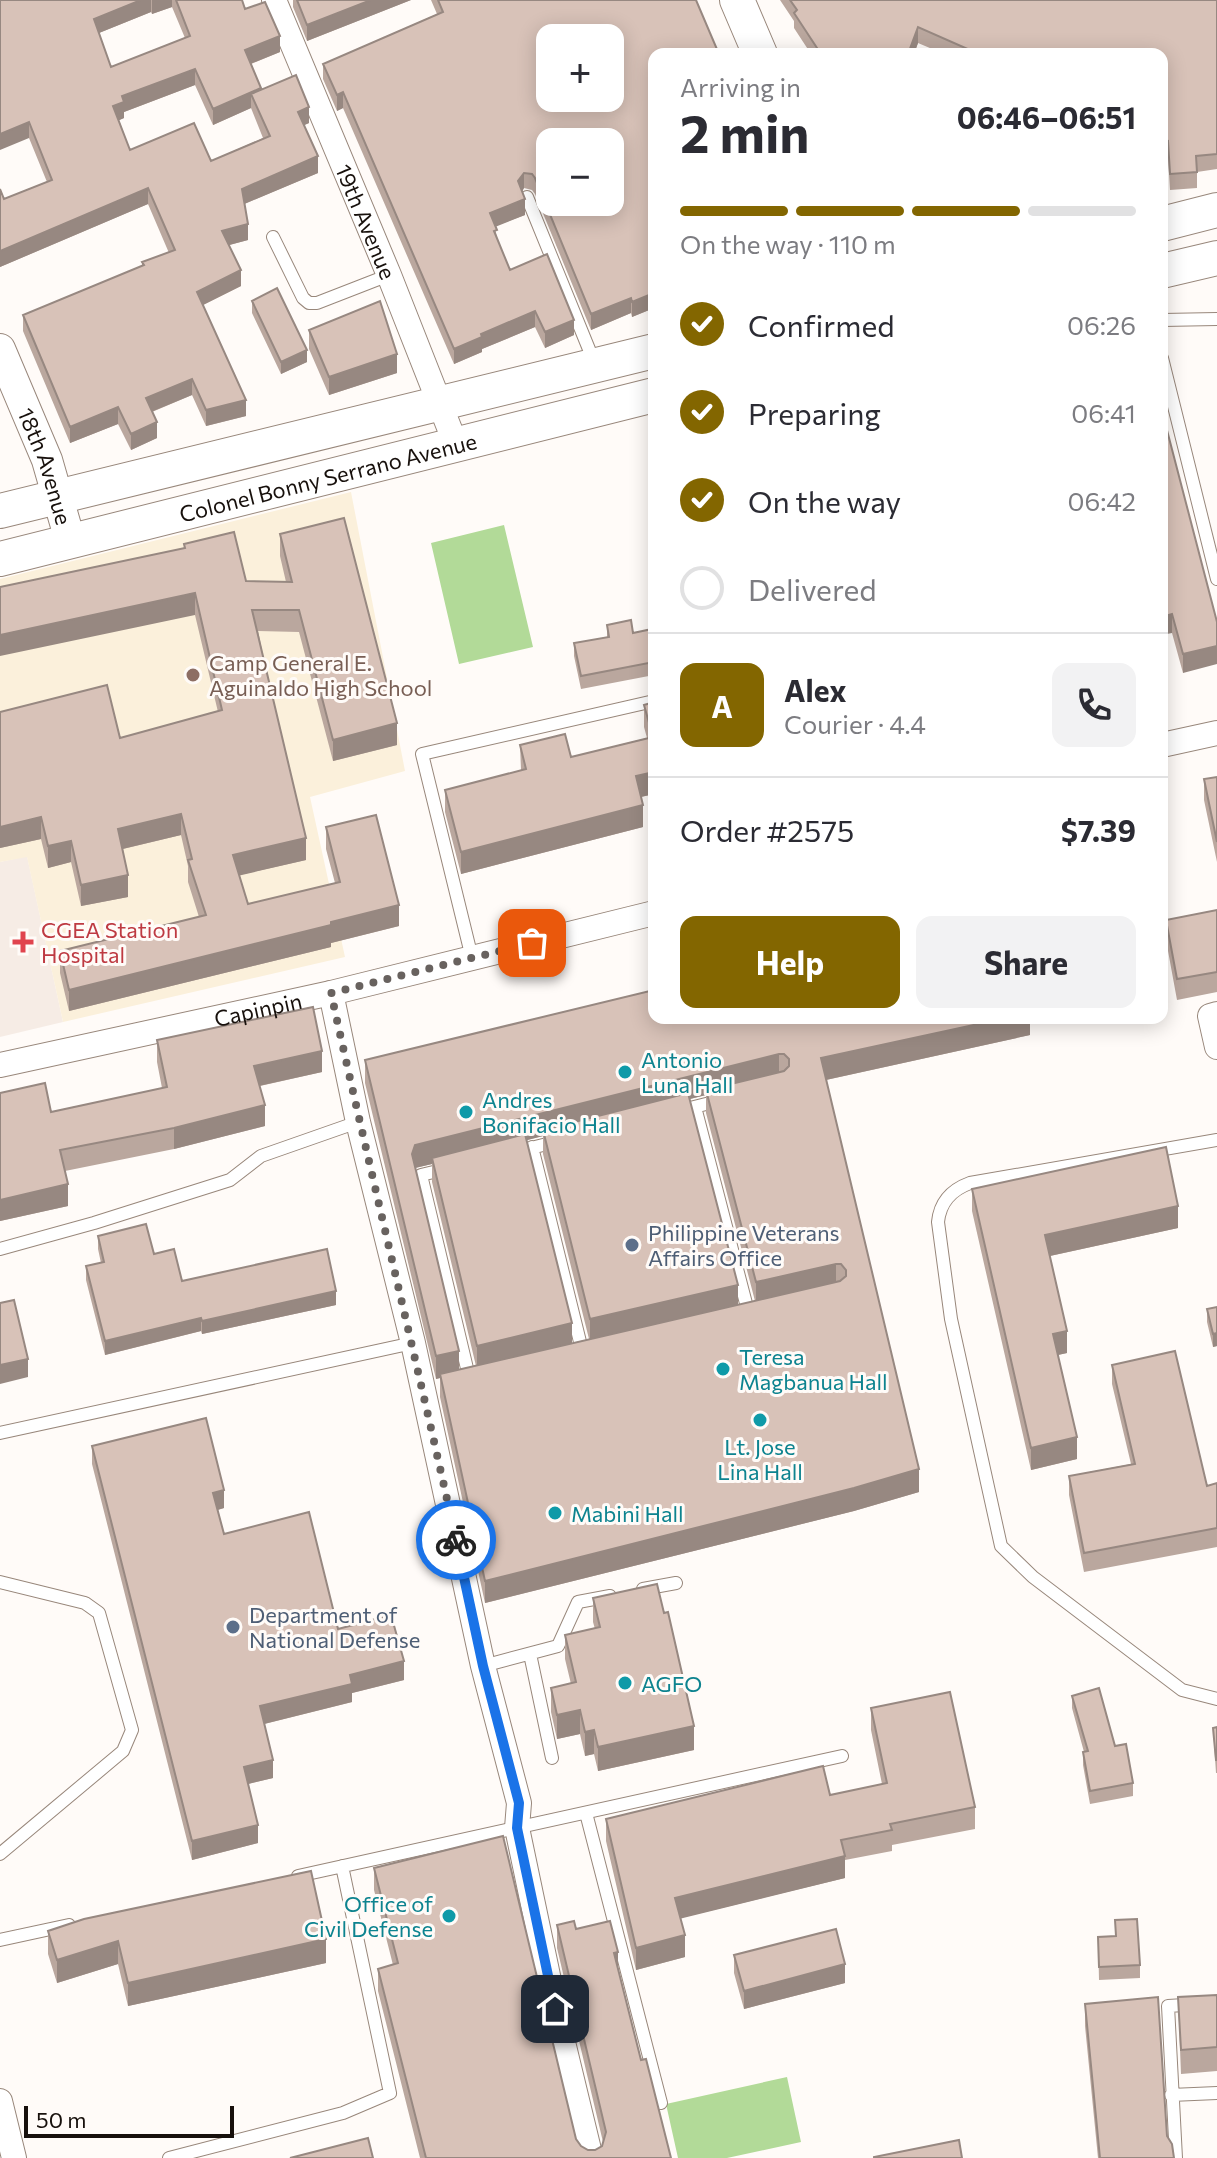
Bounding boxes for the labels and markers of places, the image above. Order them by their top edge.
place label: Camp General E. Aguinaldo High School [209,649,432,701]
marker: Camp General E. Aguinaldo High School [184,666,202,684]
pin [498,909,566,977]
place label: CGEA Station Hospital [41,916,178,968]
marker: CGEA Station Hospital [12,931,34,953]
place label: Antonio Luna Hall [641,1046,733,1098]
marker: Antonio Luna Hall [616,1063,634,1081]
place label: Andres Bonifacio Hall [482,1086,621,1138]
marker: Andres Bonifacio Hall [457,1103,475,1121]
place label: Philippine Veterans Affairs Office [648,1219,840,1271]
marker: Philippine Veterans Affairs Office [623,1236,641,1254]
place label: Teresa Magbanua Hall [739,1343,888,1395]
marker: Teresa Magbanua Hall [714,1360,732,1378]
marker: Lt. Jose Lina Hall [751,1411,769,1429]
place label: Lt. Jose Lina Hall [717,1433,803,1485]
place label: Mabini Hall [571,1500,684,1527]
marker: Mabini Hall [546,1504,564,1522]
place label: Department of National Defense [249,1601,420,1653]
marker: Department of National Defense [224,1618,242,1636]
place label: AGFO [641,1670,702,1697]
marker: AGFO [616,1674,634,1692]
place label: Office of Civil Defense [304,1890,433,1942]
marker: Office of Civil Defense [440,1907,458,1925]
pin [521,1975,589,2043]

